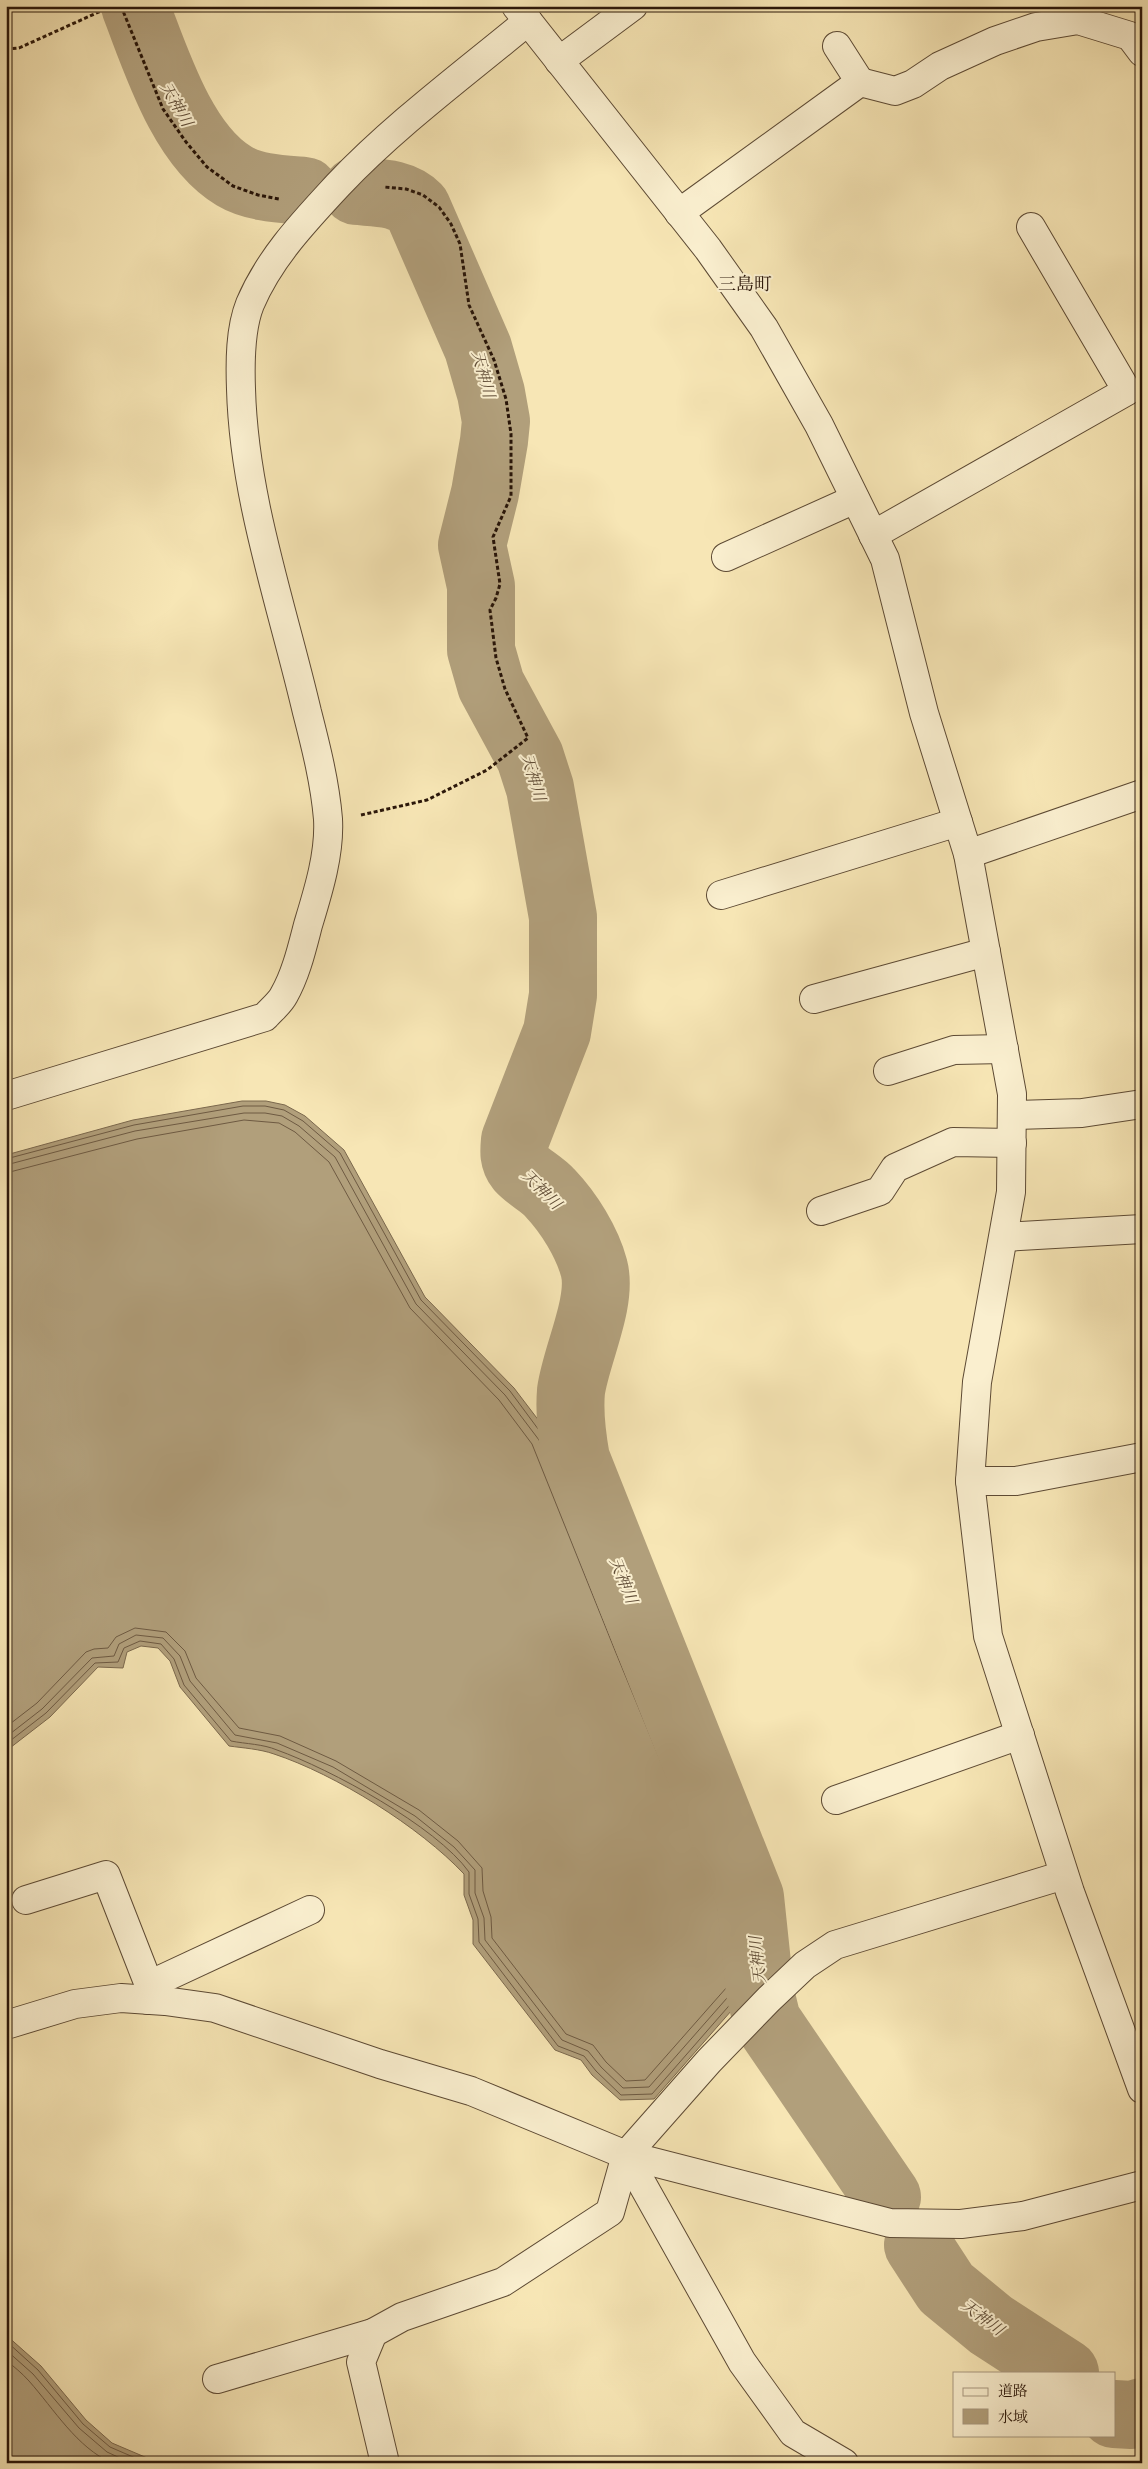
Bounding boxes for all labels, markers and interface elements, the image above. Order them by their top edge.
water label: 天神川 [156,78,199,132]
district label: 三島町 [718,273,772,295]
water label: 天神川 [468,348,500,402]
water label: 天神川 [517,751,551,805]
water label: 天神川 [518,1165,567,1214]
water label: 天神川 [606,1554,643,1608]
water label: 天神川 [744,1933,769,1985]
water label: 天神川 [958,2295,1010,2341]
legend [953,2372,1116,2436]
text: 道路 [998,2381,1028,2400]
text: 水域 [998,2407,1028,2426]

